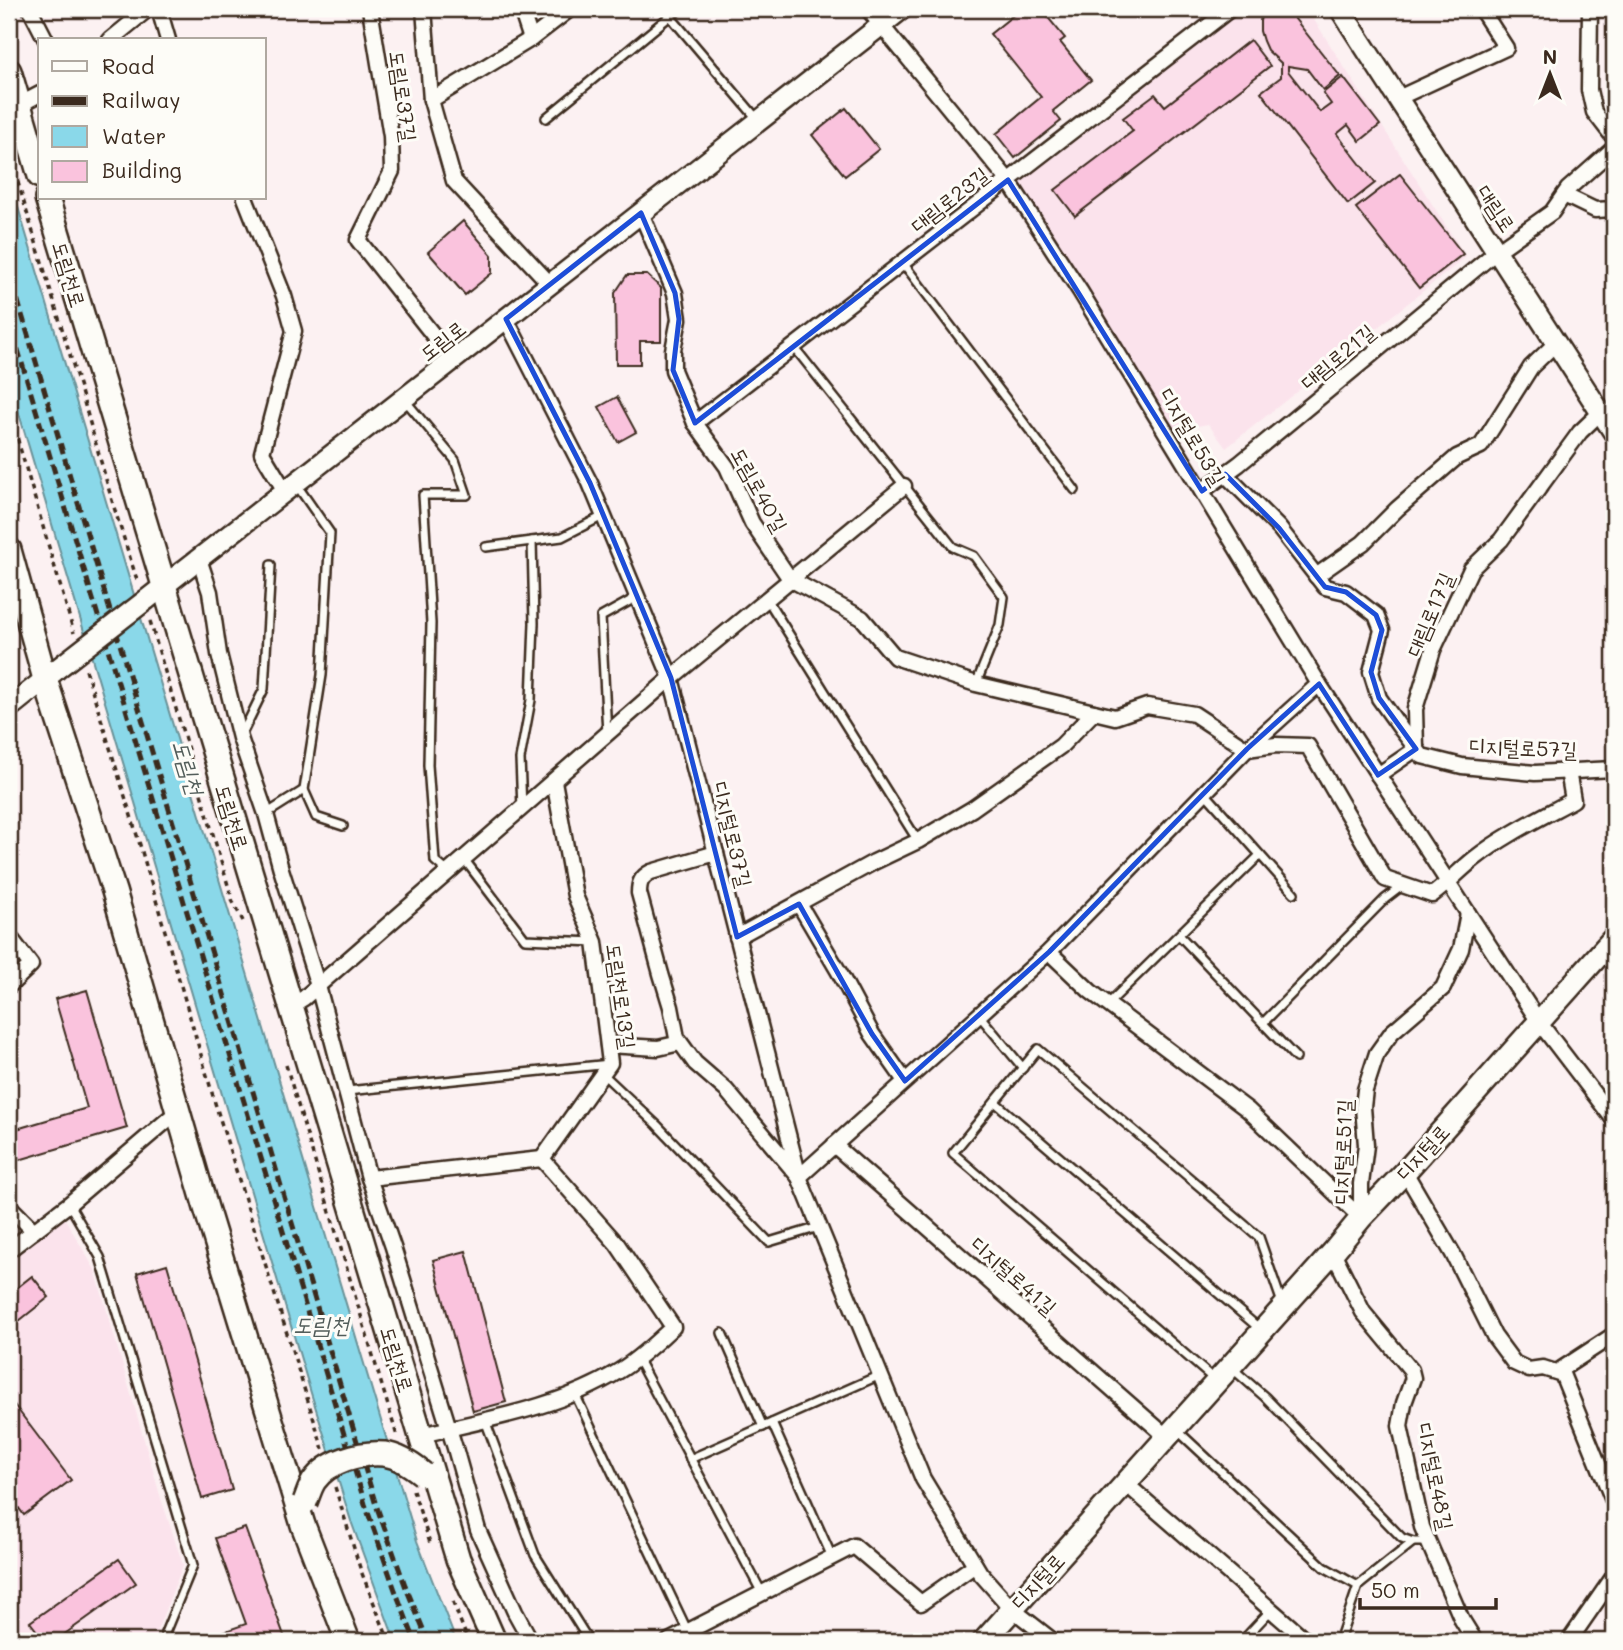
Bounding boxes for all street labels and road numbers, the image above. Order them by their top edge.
street label: 도림로37길 [384,49,424,143]
street label: 대림로23길 [905,160,993,238]
street label: 대림로 [1472,179,1522,237]
street label: 도림천로 [47,238,93,310]
street label: 도림로 [414,314,470,366]
street label: 대림로21길 [1294,317,1380,395]
street label: 디지털로53길 [1153,382,1233,490]
street label: 도림로40길 [726,442,794,536]
street label: 대림로17길 [1399,568,1459,660]
street label: 디지털로57길 [1468,732,1578,762]
street label: 디지털로37길 [707,778,759,890]
street label: 도림천로 [210,781,256,853]
street label: 도림천로13길 [601,942,643,1051]
street label: 디지털로51길 [1327,1098,1357,1206]
street label: 디지털로 [1389,1118,1455,1186]
street label: 디지털로41길 [965,1230,1063,1320]
street label: 도림천로 [375,1323,421,1395]
street label: 디지털로48길 [1411,1420,1461,1532]
street label: 디지털로 [1004,1547,1070,1615]

